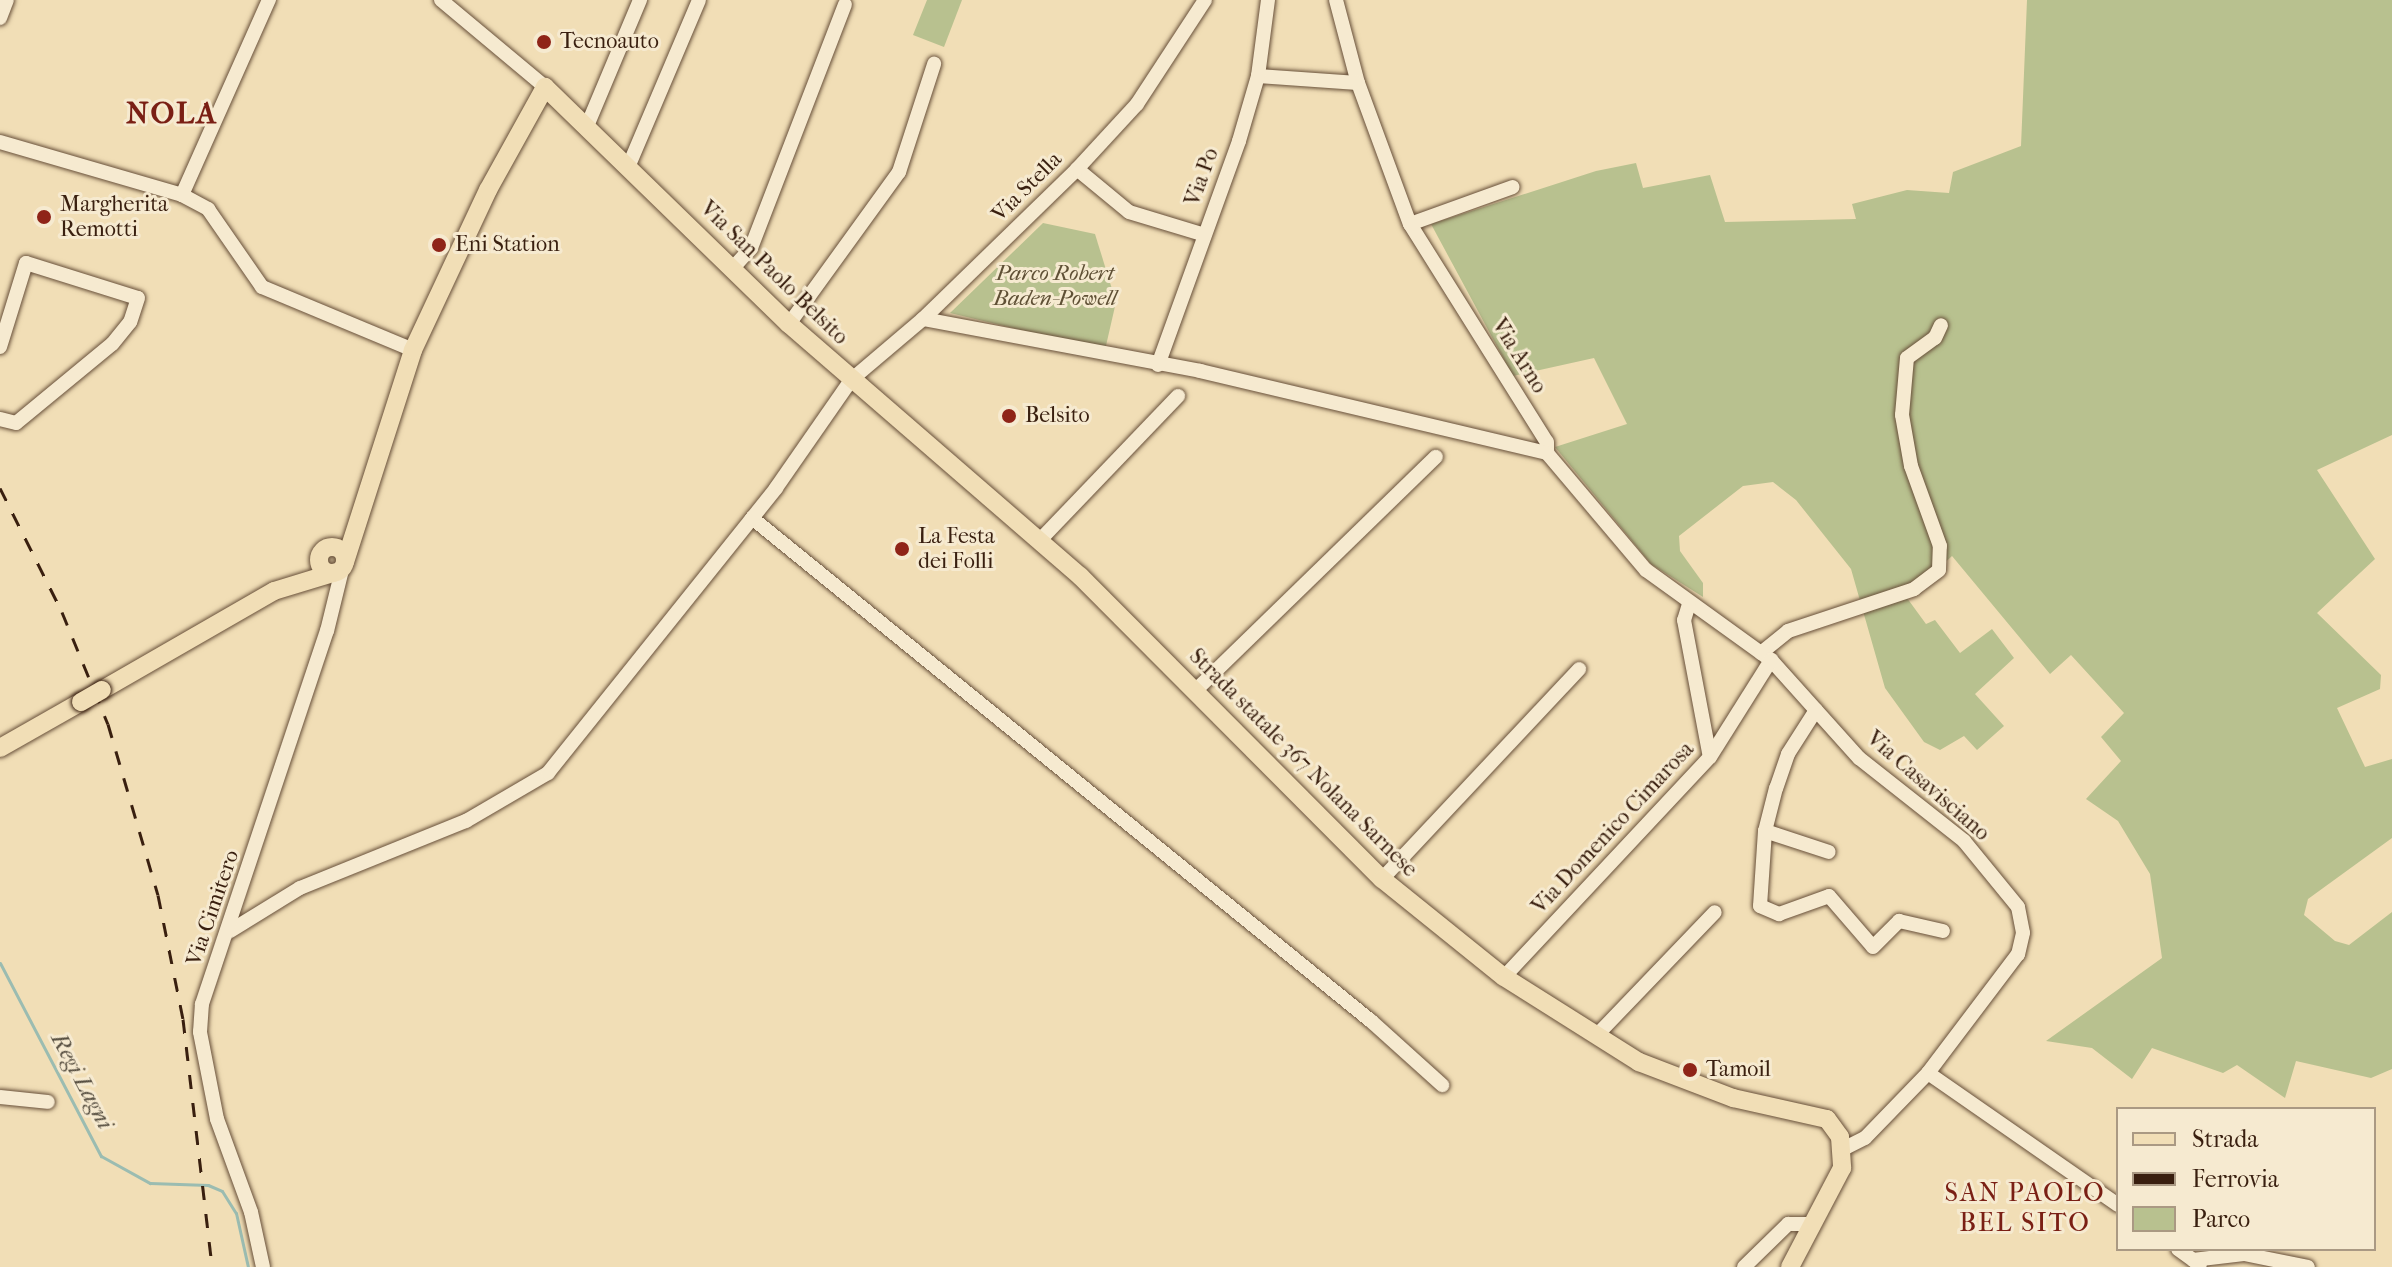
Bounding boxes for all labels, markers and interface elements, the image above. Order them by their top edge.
place label: Tecnoauto [560,29,659,55]
marker: Tecnoauto [535,33,553,51]
district label: NOLA [126,96,218,132]
street label: Via Po [1179,144,1225,210]
street label: Via Stella [987,147,1067,227]
place label: Margherita Remotti [60,191,168,242]
street label: Via San Paolo Belsito [695,196,853,350]
marker: Margherita Remotti [35,208,53,226]
place label: Eni Station [455,232,560,258]
marker: Eni Station [430,236,448,254]
park label: Parco Robert Baden-Powell [993,260,1117,312]
street label: Via Arno [1486,314,1552,398]
place label: Belsito [1025,403,1090,429]
marker: Belsito [1000,407,1018,425]
place label: La Festa dei Folli [918,523,995,574]
marker: La Festa dei Folli [893,540,911,558]
street label: Strada statale 367 Nolana Sarnese [1183,643,1423,883]
street label: Via Casavisciano [1861,725,1995,847]
street label: Via Domenico Cimarosa [1526,737,1700,919]
street label: Via Cimitero [181,847,245,969]
water label: Regi Lagni [44,1028,120,1134]
place label: Tamoil [1706,1057,1771,1083]
marker: Tamoil [1681,1061,1699,1079]
legend [2116,1107,2376,1251]
text: Strada [2192,1125,2258,1153]
text: Ferrovia [2192,1165,2279,1193]
district label: SAN PAOLO BEL SITO [1944,1177,2106,1238]
text: Parco [2192,1205,2250,1233]

